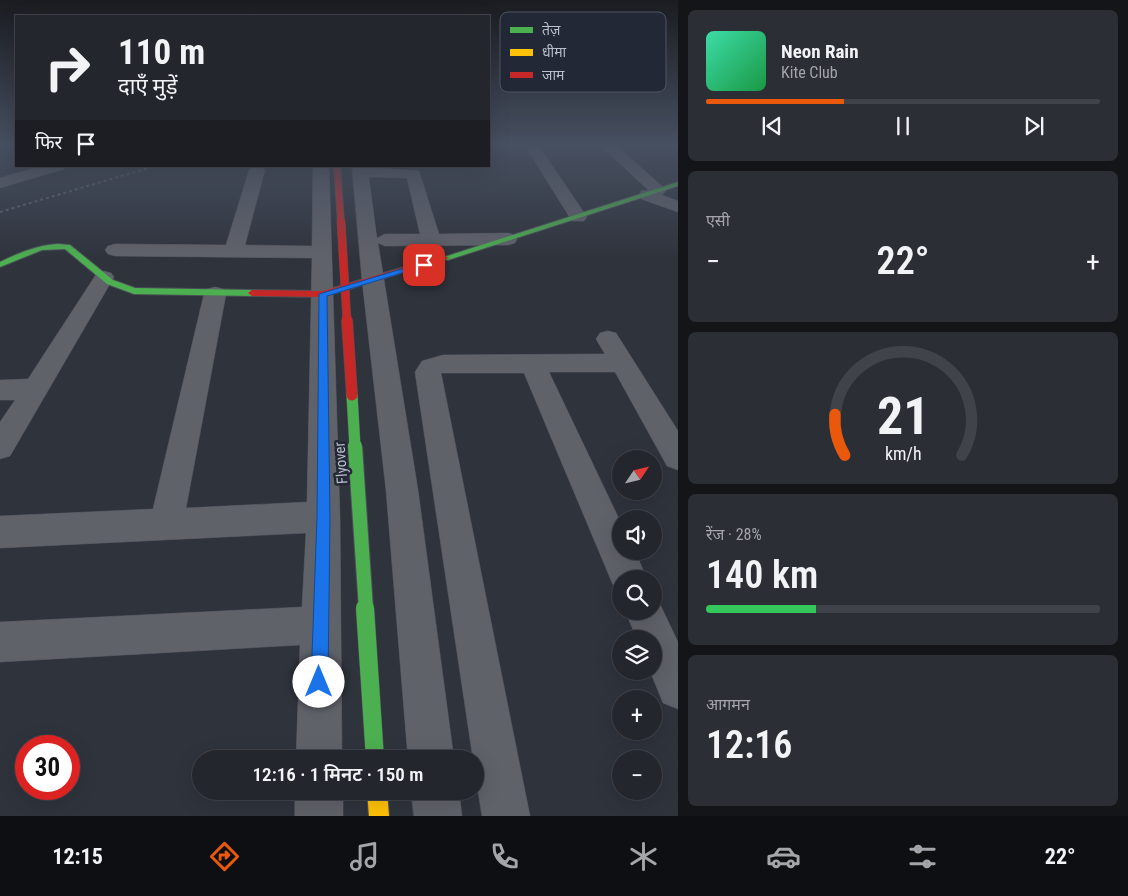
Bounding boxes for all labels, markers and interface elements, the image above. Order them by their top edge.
legend [500,12,666,92]
text: तेज़ [542,21,561,38]
text: 110 m [118,32,205,73]
icon: right [35,35,100,100]
text: Neon Rain [781,40,859,63]
text: धीमा [542,44,567,60]
text: Kite Club [781,63,838,82]
text: जाम [542,67,565,83]
text: दाएँ मुड़ें [118,74,178,99]
icon: previous [758,112,786,140]
icon: pause [889,112,917,140]
icon: next [1020,112,1048,140]
icon: arrive [72,130,100,158]
text: फिर [35,131,62,154]
text: एसी [706,211,730,230]
text: 22° [877,239,929,283]
pin [403,244,445,286]
text: − [706,245,720,278]
text: + [1086,245,1100,278]
icon: arrive [410,251,438,279]
text: 21 [877,386,929,447]
street label: Flyover [331,441,351,485]
text: km/h [885,443,921,464]
north arrow [612,450,662,500]
map controls [612,450,662,800]
button: sound [612,510,662,560]
text: रेंज · 28% [706,525,762,544]
text: 140 km [706,553,818,597]
button: search [612,570,662,620]
button: layers [612,630,662,680]
position arrow [292,655,344,707]
button: + [612,690,662,740]
text: आगमन [706,695,750,714]
text: 12:16 [706,723,792,767]
speed limit sign: 30 [15,735,80,800]
button: − [612,750,662,800]
text: 12:16 · 1 मिनट · 150 m [253,763,423,786]
icon: directions [207,839,242,874]
icon: music [347,839,382,874]
icon: phone [487,839,522,874]
icon: climate [626,839,661,874]
icon: car [766,839,801,874]
icon: filters [905,839,940,874]
text: 12:15 [52,844,103,869]
text: 22° [1045,844,1076,869]

